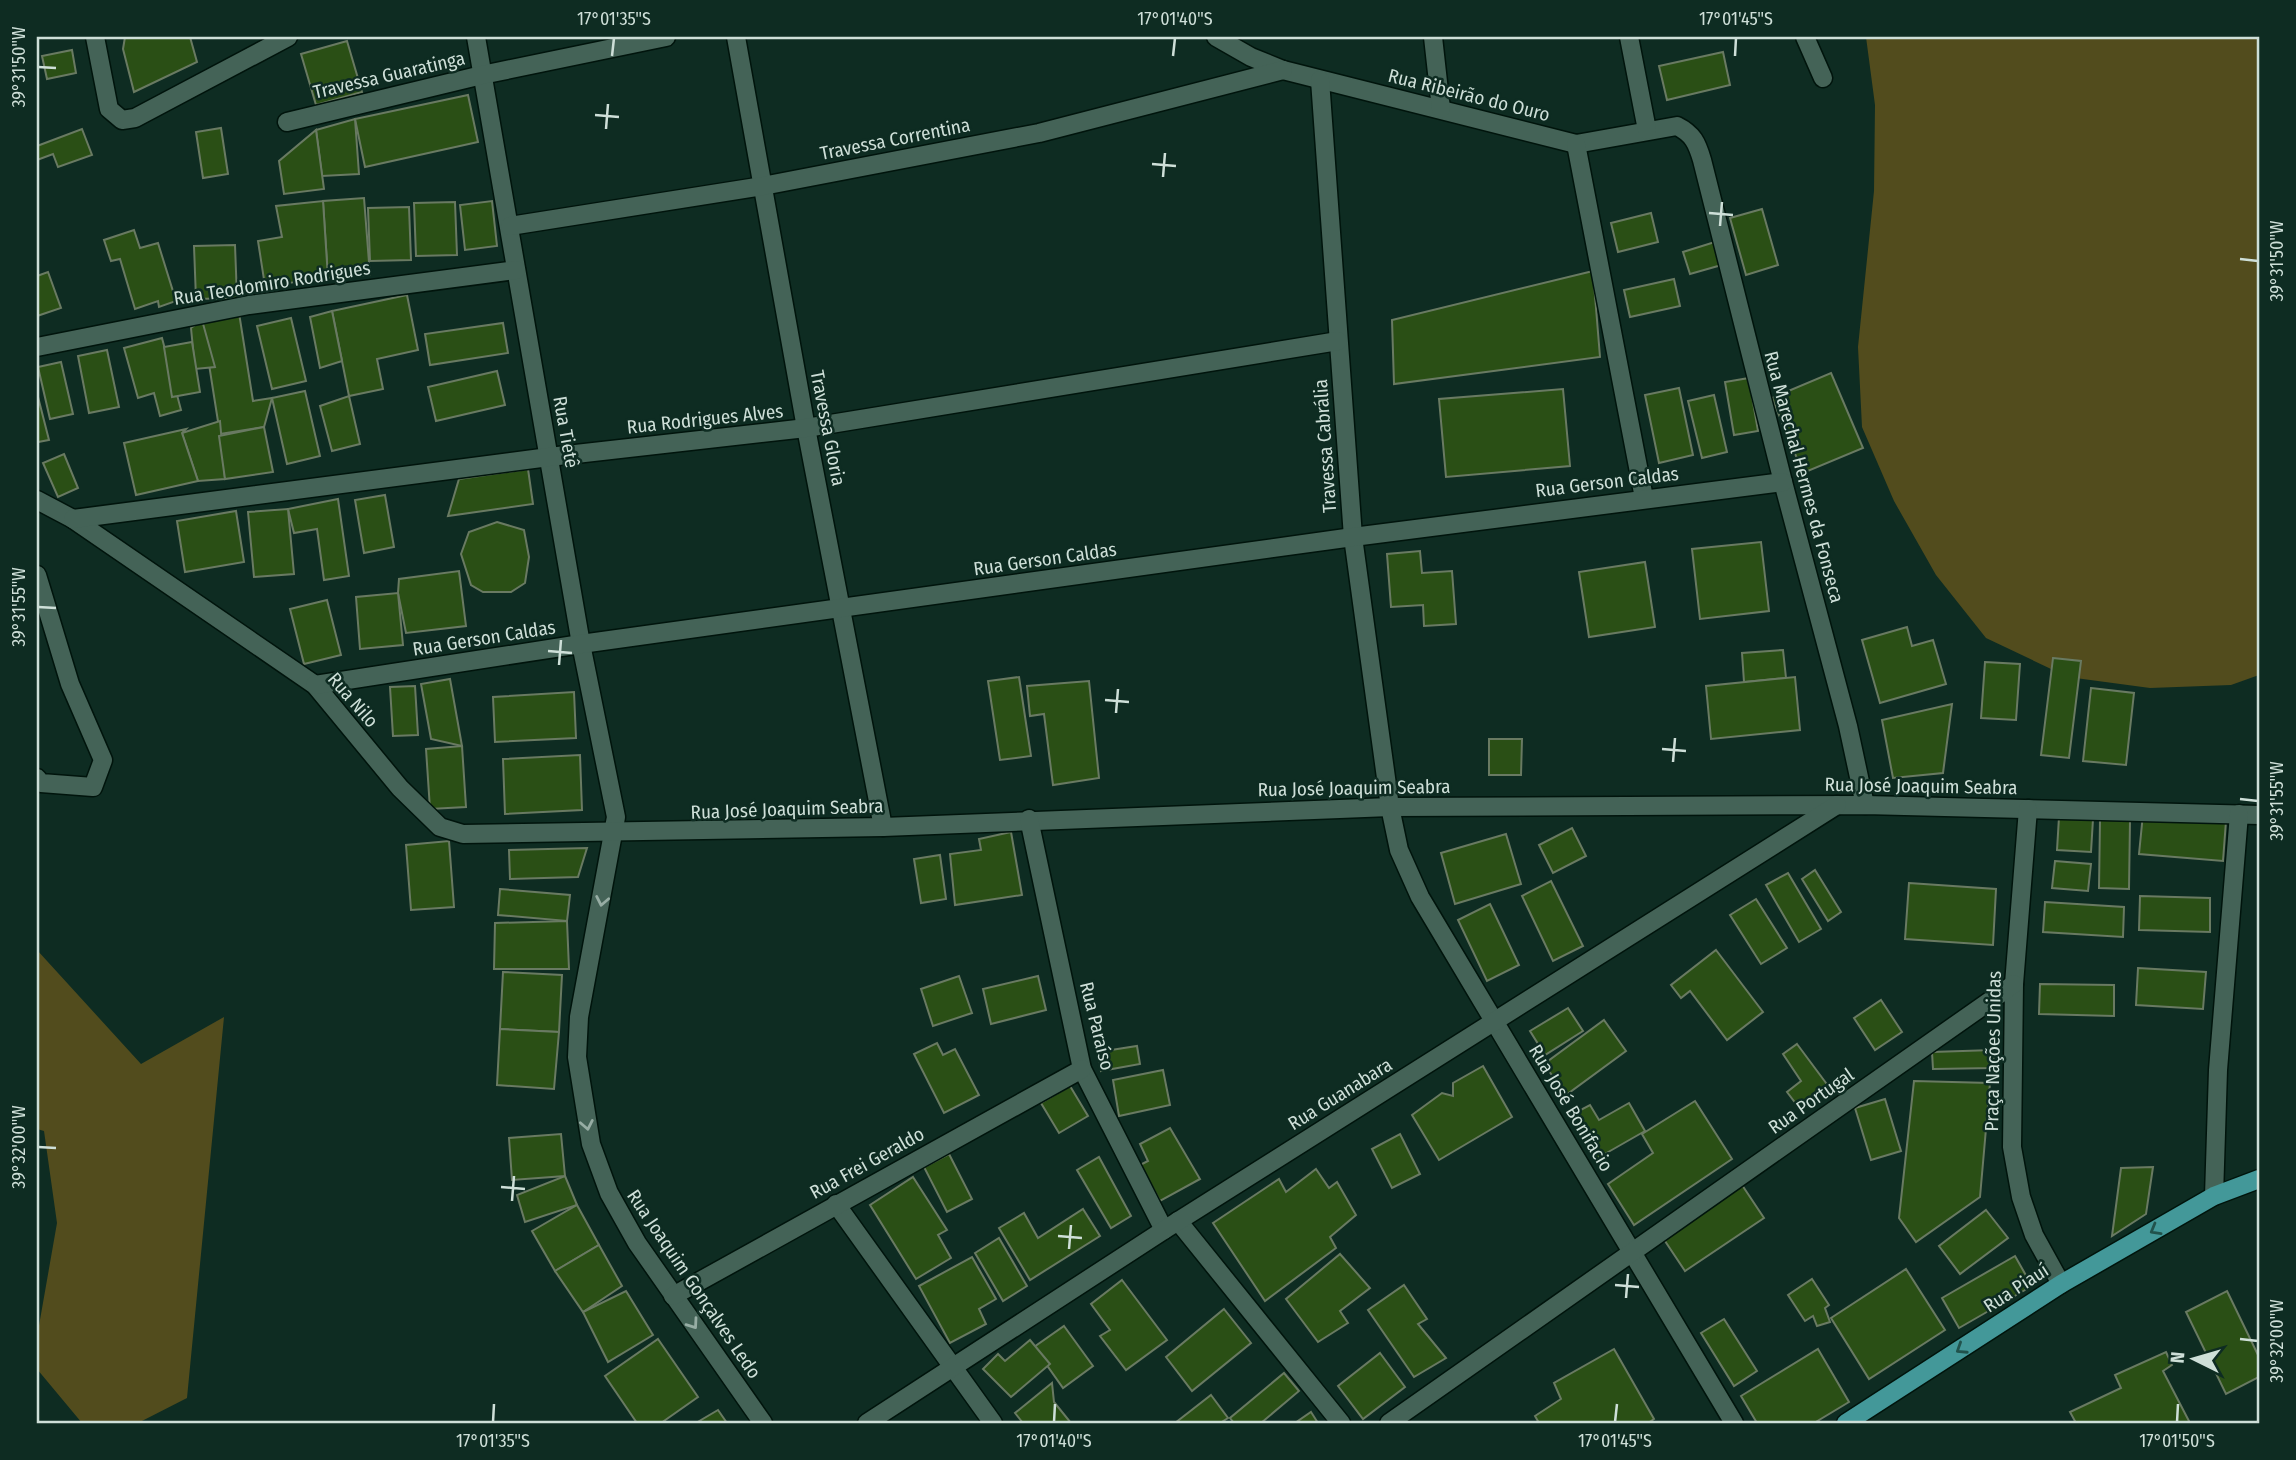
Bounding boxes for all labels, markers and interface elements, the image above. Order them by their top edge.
text: 17°01'35"S [577,8,651,30]
text: 17°01'40"S [1137,8,1213,30]
text: 17°01'45"S [1699,8,1773,30]
text: 39°31'50"W [8,26,30,108]
street label: Travessa Guaratinga [311,46,467,104]
street label: Rua Ribeirão do Ouro [1386,64,1552,126]
street label: Travessa Correntina [818,113,972,165]
text: 39°31'50"W [2266,220,2288,302]
street label: Rua Teodomiro Rodrigues [172,256,372,310]
street label: Rua Marechal Hermes da Fonseca [1759,349,1849,605]
street label: Travessa Gloria [806,368,850,488]
street label: Travessa Cabrália [1309,378,1341,514]
street label: Rua Tietê [548,394,584,470]
street label: Rua Rodrigues Alves [626,399,784,439]
street label: Rua Gerson Caldas [1534,462,1680,502]
street label: Rua Gerson Caldas [972,538,1118,580]
text: 39°31'55"W [8,567,30,647]
street label: Rua Gerson Caldas [411,615,557,661]
street label: Rua Nilo [323,668,383,732]
text: 39°31'55"W [2266,761,2288,841]
street label: Rua José Joaquim Seabra [1824,773,2018,799]
street label: Rua José Joaquim Seabra [1257,775,1451,801]
street label: Rua José Joaquim Seabra [690,794,884,824]
one-way arrow [595,894,610,906]
street label: Praça Nações Unidas [1980,970,2006,1132]
street label: Rua Paraíso [1075,979,1119,1073]
street label: Rua José Bonifacio [1524,1040,1618,1176]
street label: Rua Guanabara [1284,1053,1396,1135]
street label: Rua Portugal [1764,1063,1858,1139]
text: 39°32'00"W [8,1105,30,1189]
one-way arrow [579,1119,594,1131]
street label: Rua Frei Geraldo [806,1122,928,1204]
street label: Rua Joaquim Gonçalves Ledo [622,1185,766,1383]
one-way arrow [2150,1222,2163,1235]
street label: Rua Piauí [1979,1258,2053,1317]
text: 39°32'00"W [2266,1299,2288,1383]
one-way arrow [685,1316,697,1329]
north arrow [2160,1324,2230,1394]
one-way arrow [1956,1340,1969,1353]
text: N [2166,1351,2190,1364]
text: 17°01'35"S [456,1430,530,1452]
text: 17°01'40"S [1016,1430,1092,1452]
text: 17°01'45"S [1578,1430,1652,1452]
text: 17°01'50"S [2139,1430,2215,1452]

